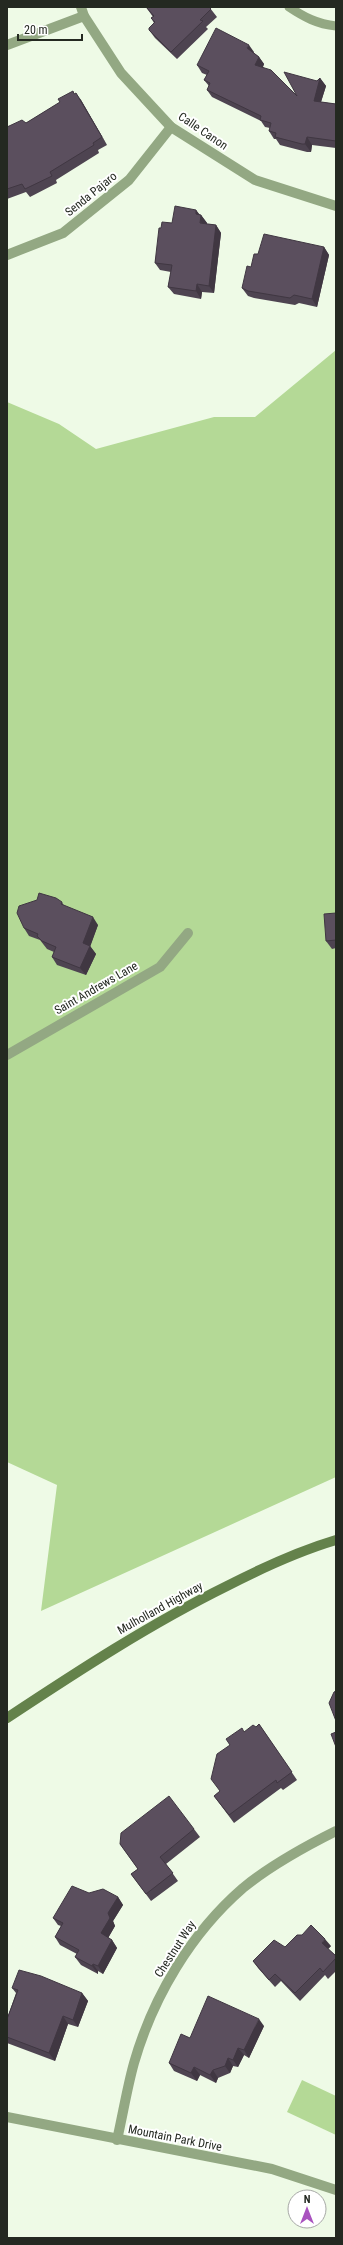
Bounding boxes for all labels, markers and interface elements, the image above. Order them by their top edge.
scale bar [18,16,82,42]
text: 20 m [24,23,48,37]
street label: Calle Canon [176,109,231,153]
street label: Senda Pajaro [62,169,120,219]
street label: Saint Andrews Lane [52,958,140,1017]
street label: Mulholland Highway [115,1579,205,1637]
street label: Chestnut Way [151,1918,199,1980]
street label: Mountain Park Drive [127,2122,224,2154]
north arrow [287,2189,327,2229]
text: N [304,2193,311,2206]

